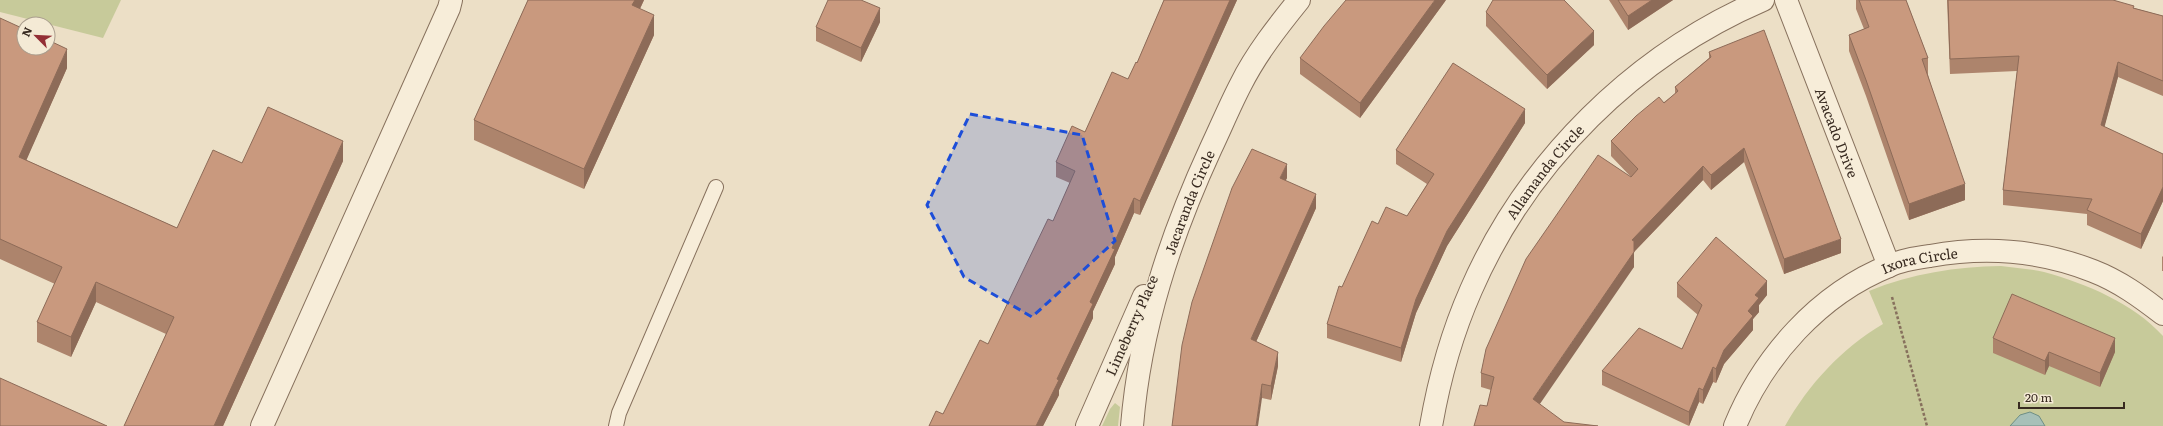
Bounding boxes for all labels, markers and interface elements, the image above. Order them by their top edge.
north arrow [16,16,56,56]
text: N [17,24,35,39]
street label: Avacado Drive [1811,84,1864,180]
street label: Allamanda Circle [1501,120,1588,223]
street label: Jacaranda Circle [1159,147,1219,257]
street label: Ixora Circle [1878,242,1959,278]
street label: Limeberry Place [1100,271,1162,379]
scale bar [2019,384,2124,410]
text: 20 m [2025,388,2052,406]

